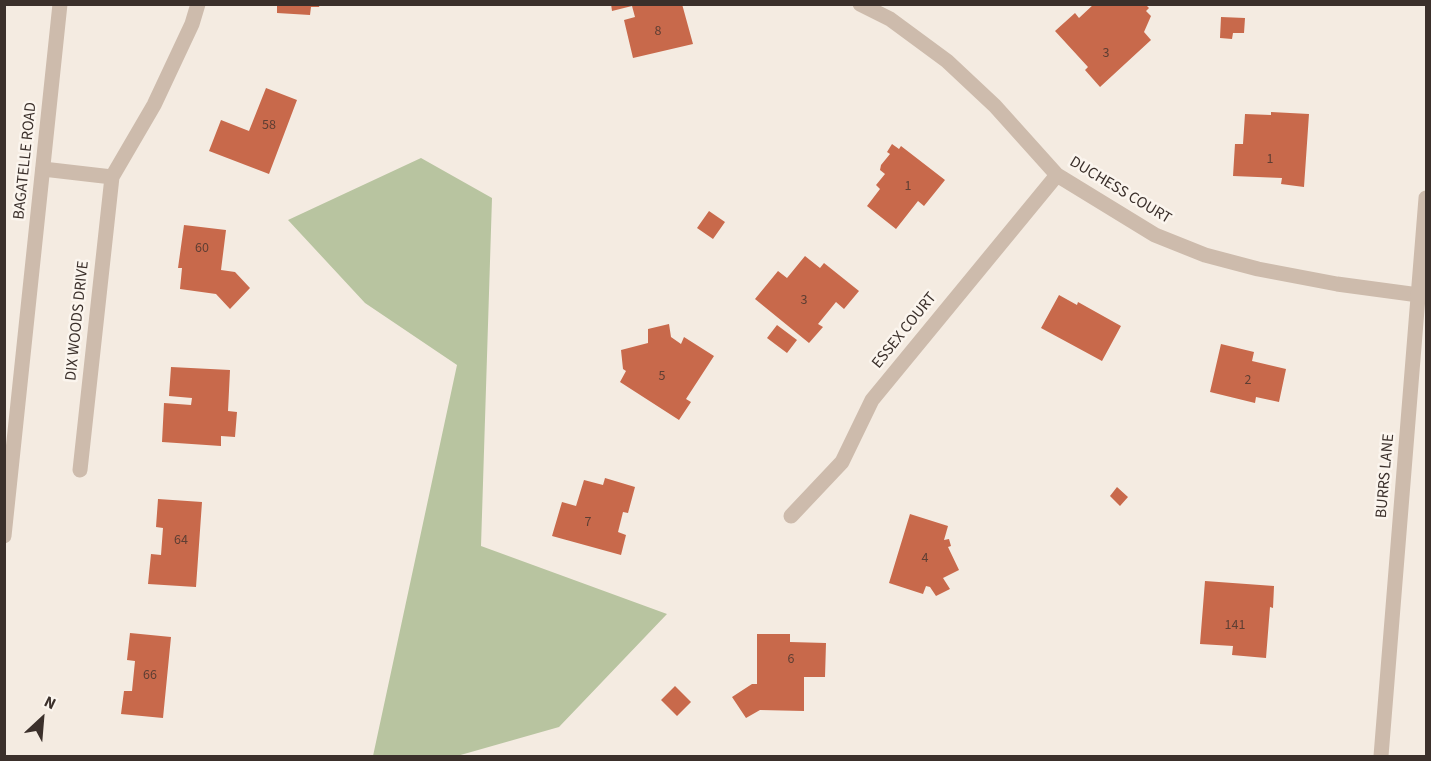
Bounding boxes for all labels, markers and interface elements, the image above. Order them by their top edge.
house number: 8 [655,24,661,40]
house number: 3 [1103,46,1109,62]
street label: BAGATELLE ROAD [10,101,42,221]
house number: 58 [262,118,276,134]
house number: 1 [1267,152,1273,168]
street label: DUCHESS COURT [1066,153,1174,229]
house number: 1 [905,179,911,195]
house number: 60 [195,241,209,257]
street label: DIX WOODS DRIVE [62,260,94,382]
street label: ESSEX COURT [869,289,941,373]
house number: 3 [801,293,807,309]
house number: 5 [659,369,665,385]
house number: 2 [1245,373,1251,389]
street label: BURRS LANE [1373,433,1399,519]
house number: 7 [585,515,591,531]
house number: 64 [174,533,188,549]
house number: 4 [922,551,928,567]
house number: 141 [1225,618,1245,634]
house number: 6 [788,652,794,668]
house number: 66 [143,668,157,684]
north arrow [12,689,72,749]
text: N [40,691,59,715]

